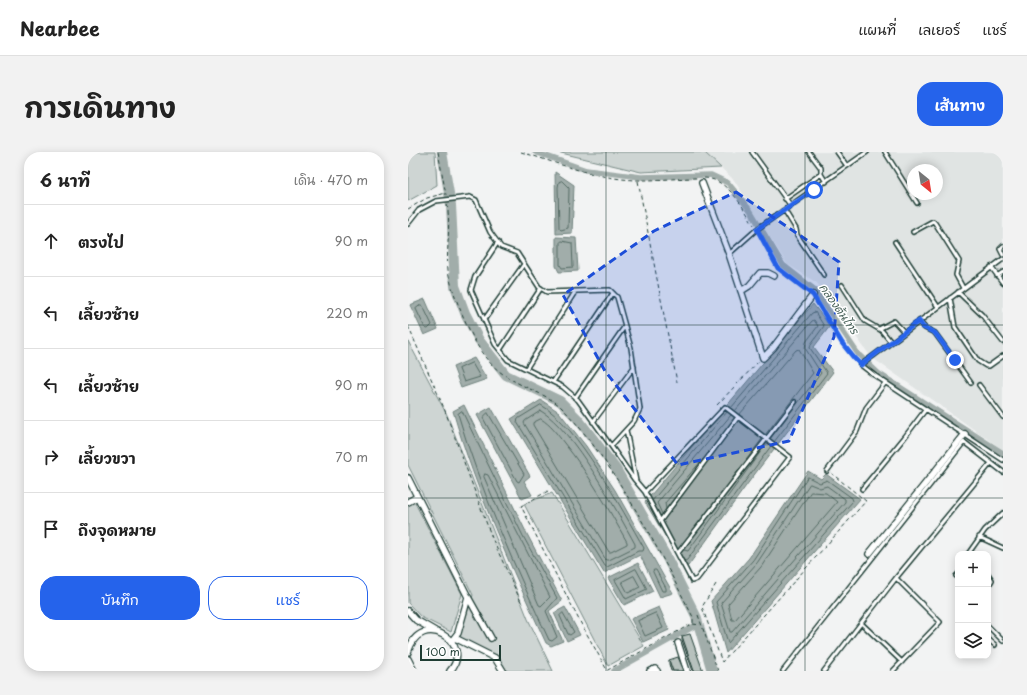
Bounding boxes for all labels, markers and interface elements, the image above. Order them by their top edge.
text: Nearbee [20,14,100,42]
text: แผนที่ [858,19,896,40]
text: เลเยอร์ [918,19,960,40]
text: แชร์ [982,19,1007,40]
button: เส้นทาง [917,82,1003,126]
text: การเดินทาง [24,85,176,128]
north arrow [907,164,943,200]
text: 6 นาที [40,167,90,193]
text: เดิน · 470 m [294,170,368,189]
route start [805,181,823,199]
icon: ahead [40,230,62,252]
text: ตรงไป [78,230,124,253]
text: 90 m [335,231,368,250]
water label: คลองต้นไทร [816,280,864,339]
icon: left [40,302,62,324]
text: เลี้ยวซ้าย [78,302,139,325]
text: 220 m [326,303,368,322]
route end [946,351,964,369]
icon: left [40,374,62,396]
text: เลี้ยวซ้าย [78,374,139,397]
text: 90 m [335,375,368,394]
icon: right [40,446,62,468]
text: เลี้ยวขวา [78,446,136,469]
text: 70 m [335,447,368,466]
icon: arrive [40,518,62,540]
text: ถึงจุดหมาย [78,518,156,541]
map controls [955,551,991,659]
button: + [955,551,991,587]
button: บันทึก [40,576,200,620]
button: แชร์ [208,576,368,620]
button: − [955,587,991,623]
button: layers [955,623,991,659]
scale bar [420,643,501,662]
text: 100 m [426,643,460,660]

